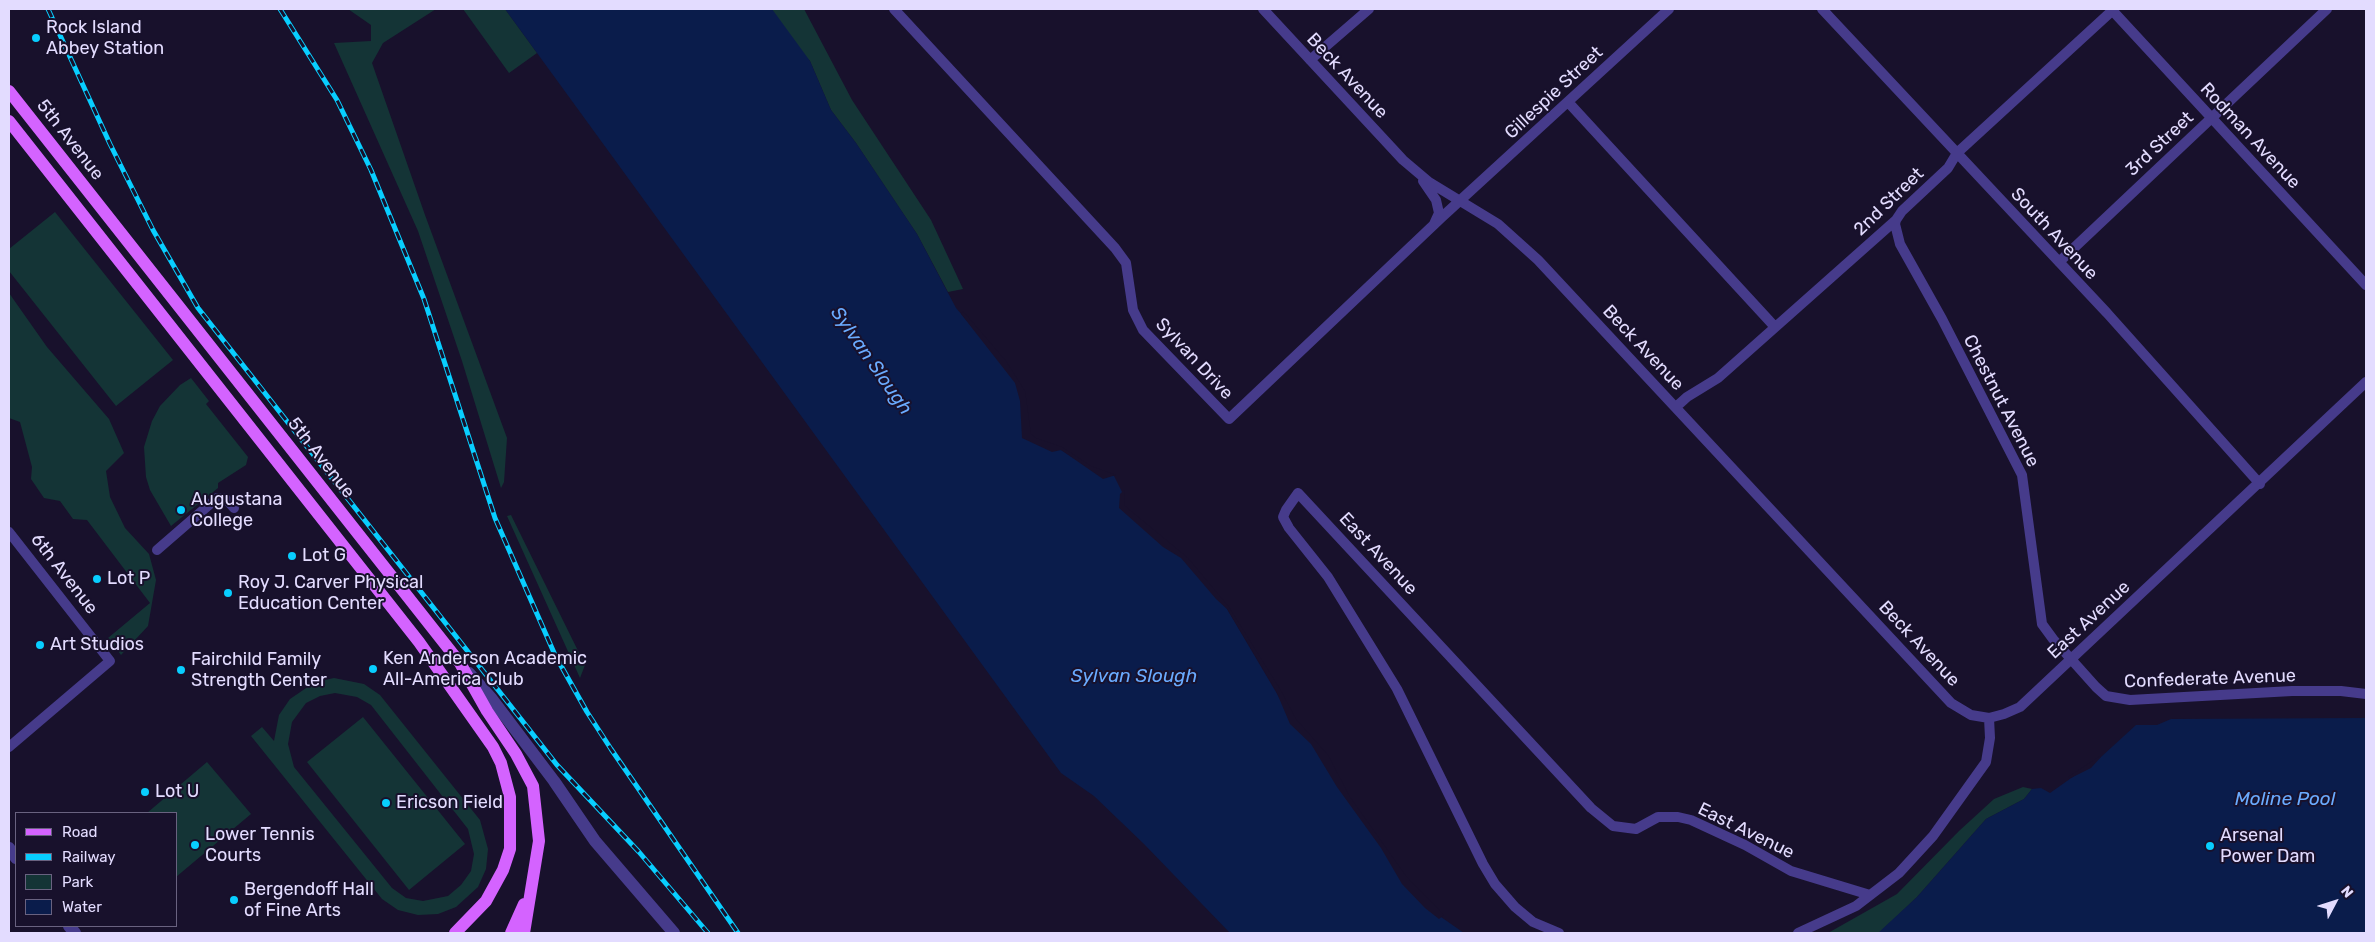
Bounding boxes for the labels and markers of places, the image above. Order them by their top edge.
place label: Rock Island Abbey Station [46,17,164,59]
marker: Rock Island Abbey Station [30,32,42,44]
place label: Augustana College [191,489,282,532]
marker: Augustana College [175,504,187,516]
place label: Lot G [302,545,346,567]
marker: Lot G [286,550,298,562]
place label: Lot P [107,568,150,590]
place label: Roy J. Carver Physical Education Center [238,572,423,614]
marker: Lot P [91,573,103,585]
marker: Roy J. Carver Physical Education Center [222,587,234,599]
place label: Art Studios [50,634,144,656]
marker: Art Studios [34,639,46,651]
place label: Ken Anderson Academic All-America Club [383,648,587,691]
place label: Fairchild Family Strength Center [191,649,327,692]
marker: Ken Anderson Academic All-America Club [367,663,379,675]
marker: Fairchild Family Strength Center [175,664,187,676]
place label: Lot U [155,781,199,803]
marker: Lot U [139,786,151,798]
place label: Ericson Field [396,792,503,814]
marker: Ericson Field [380,797,392,809]
place label: Lower Tennis Courts [205,824,315,866]
place label: Arsenal Power Dam [2220,825,2315,868]
marker: Lower Tennis Courts [189,839,201,851]
marker: Arsenal Power Dam [2204,840,2216,852]
place label: Bergendoff Hall of Fine Arts [244,879,374,922]
marker: Bergendoff Hall of Fine Arts [228,894,240,906]

